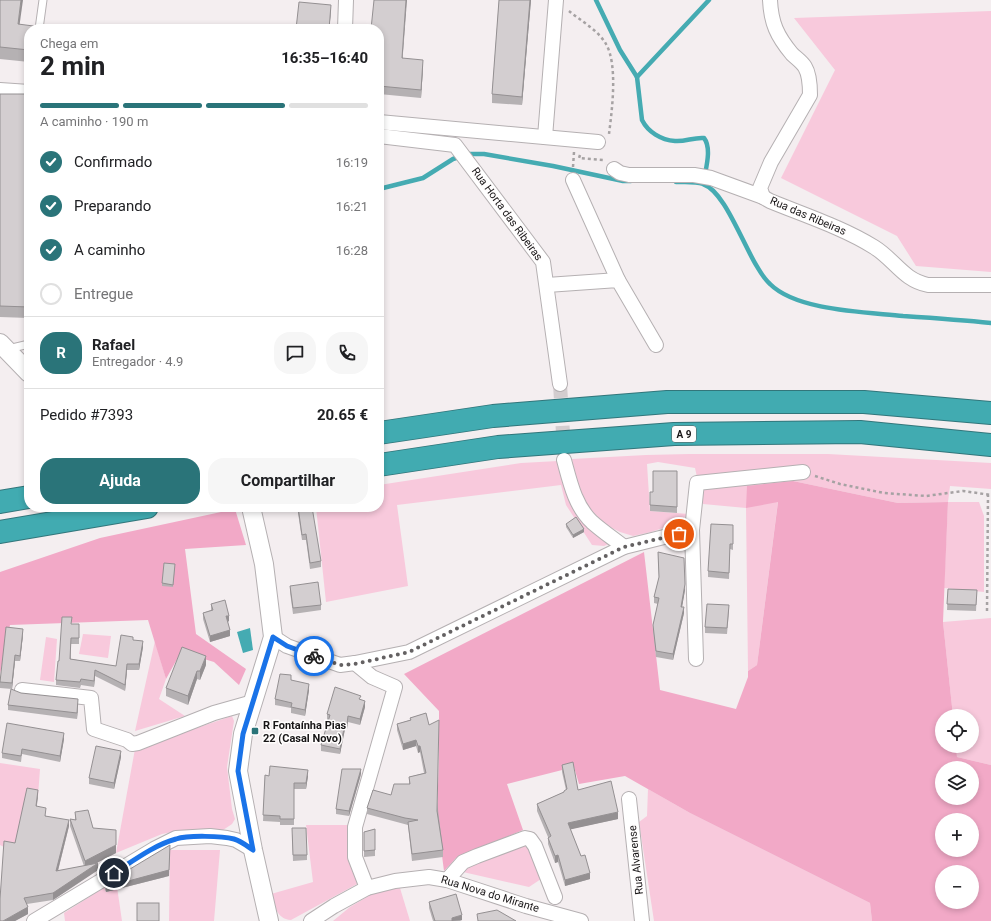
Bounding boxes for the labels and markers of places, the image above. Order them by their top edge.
pin [662,517,696,551]
place label: R Fontaínha Pias 22 (Casal Novo) [263,719,347,745]
marker: R Fontaínha Pias 22 (Casal Novo) [250,726,260,736]
pin [97,856,131,890]

